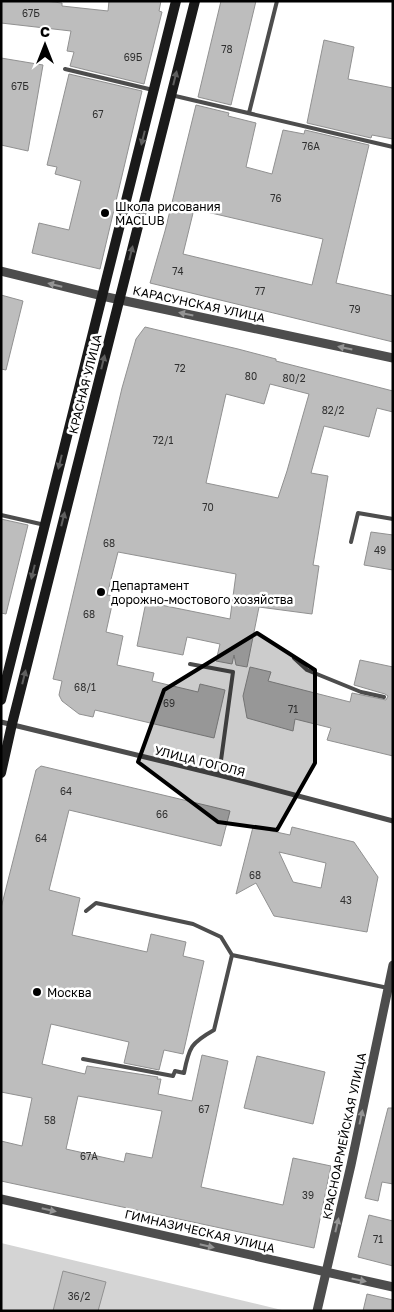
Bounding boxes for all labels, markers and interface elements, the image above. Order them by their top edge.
house number: 67Б [22,7,40,19]
north arrow [20,20,70,70]
text: С [40,23,50,40]
house number: 78 [221,43,233,55]
house number: 69Б [124,51,143,63]
one-way arrow [171,71,179,86]
house number: 67Б [11,80,29,92]
house number: 67 [92,108,104,120]
one-way arrow [139,130,147,145]
house number: 76А [302,140,320,152]
house number: 76 [270,192,282,204]
place label: Школа рисования MACLUB [115,199,221,228]
marker: Школа рисования MACLUB [99,207,111,219]
one-way arrow [127,245,135,260]
house number: 74 [172,265,184,277]
one-way arrow [48,280,63,288]
street label: КАРАСУНСКАЯ УЛИЦА [131,283,267,325]
house number: 77 [255,285,265,297]
house number: 79 [349,303,361,315]
one-way arrow [179,310,194,318]
street label: КРАСНАЯ УЛИЦА [65,333,105,435]
one-way arrow [338,344,353,352]
one-way arrow [99,354,107,369]
house number: 72 [174,362,186,374]
house number: 80 [245,370,257,382]
house number: 80/2 [283,372,306,384]
house number: 82/2 [322,404,344,416]
house number: 72/1 [153,434,174,446]
one-way arrow [56,455,64,470]
house number: 70 [202,501,214,513]
one-way arrow [60,512,68,527]
house number: 68 [103,537,115,549]
house number: 49 [374,544,386,556]
one-way arrow [29,564,37,579]
place label: Департамент дорожно-мостового хозяйства [111,578,293,607]
marker: Департамент дорожно-мостового хозяйства [95,586,107,598]
house number: 68 [83,608,95,620]
one-way arrow [20,669,28,684]
house number: 68/1 [74,681,96,693]
house number: 69 [163,697,175,709]
house number: 71 [288,703,298,715]
street label: УЛИЦА ГОГОЛЯ [153,742,247,780]
house number: 64 [60,785,72,797]
house number: 66 [156,808,168,820]
house number: 64 [35,832,47,844]
house number: 68 [249,869,261,881]
house number: 43 [340,894,352,906]
place label: Москва [47,985,92,1000]
marker: Москва [31,986,43,998]
street label: КРАСНОАРМЕЙСКАЯ УЛИЦА [319,1051,369,1221]
house number: 67 [198,1103,210,1115]
one-way arrow [358,1109,366,1125]
house number: 58 [44,1114,56,1126]
house number: 67А [80,1150,98,1162]
house number: 39 [302,1189,314,1201]
one-way arrow [41,1206,56,1214]
street label: ГИМНАЗИЧЕСКАЯ УЛИЦА [123,1206,277,1256]
one-way arrow [333,1217,341,1232]
house number: 71 [373,1233,383,1245]
one-way arrow [200,1242,215,1250]
one-way arrow [352,1276,368,1284]
house number: 36/2 [68,1290,90,1302]

